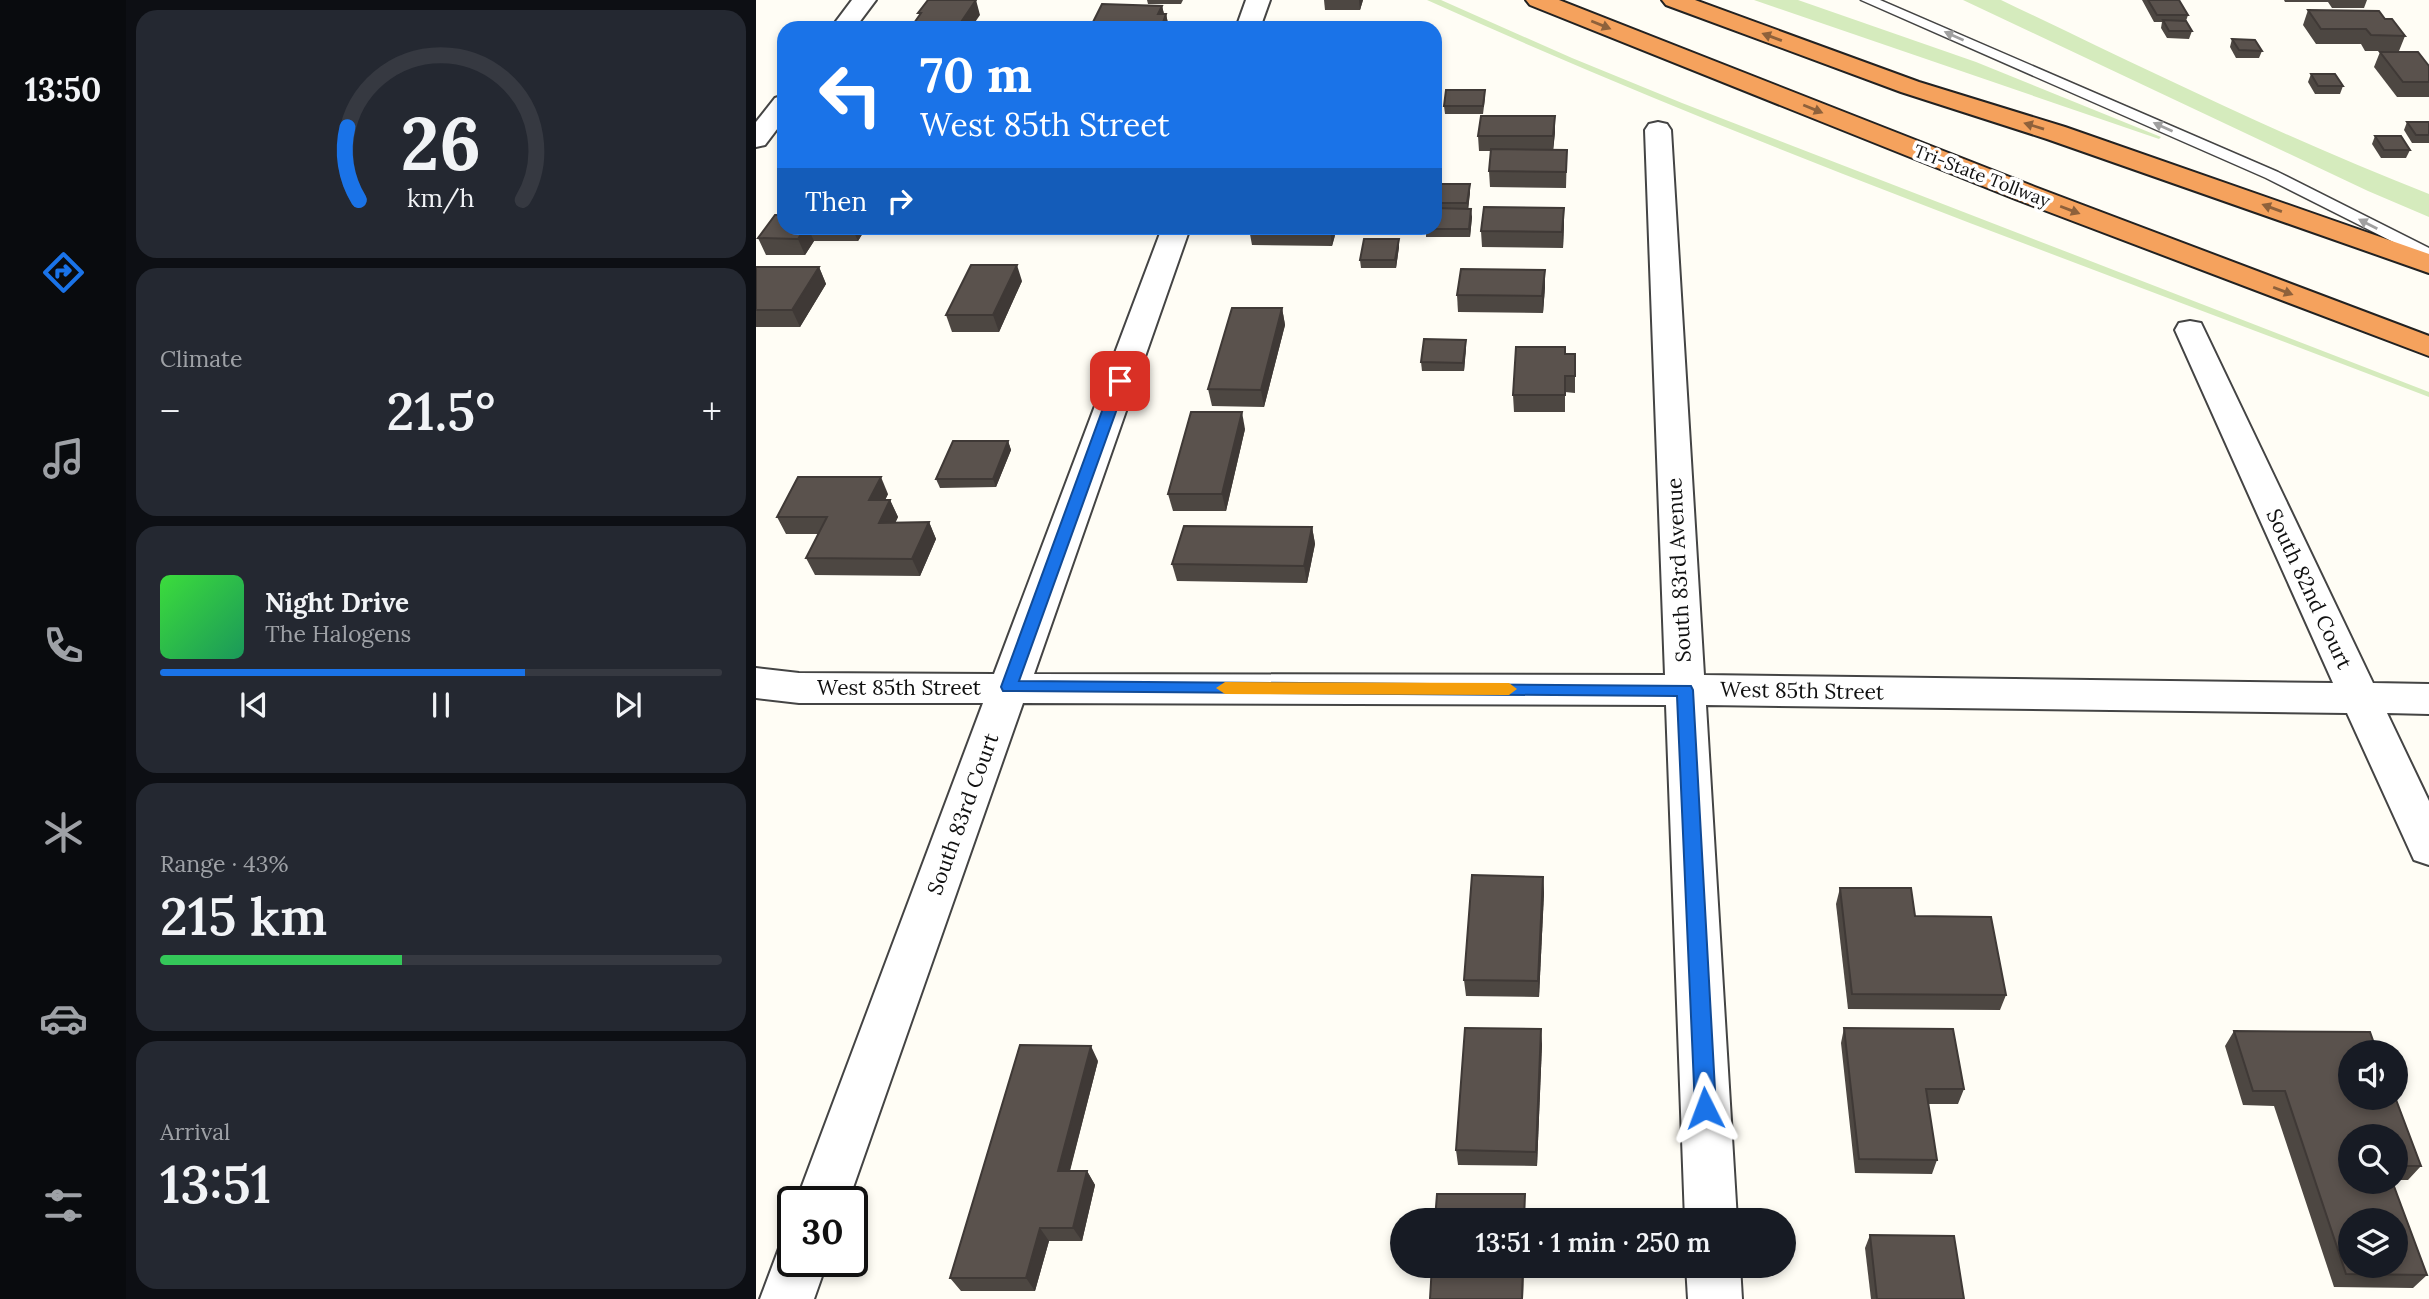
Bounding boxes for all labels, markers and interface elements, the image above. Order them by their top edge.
one-way arrow [1591,20,1612,31]
one-way arrow [1944,30,1964,42]
one-way arrow [1762,32,1783,43]
text: 70 m [920,43,1032,105]
icon: left [805,49,896,140]
text: 13:50 [25,69,101,110]
text: 26 [401,97,481,190]
text: West 85th Street [920,104,1170,145]
one-way arrow [1802,104,1823,115]
one-way arrow [2024,120,2045,131]
one-way arrow [2152,121,2173,132]
street label: Tri-State Tollway [1911,139,2054,212]
text: km/h [407,182,475,214]
icon: right [881,182,919,220]
text: Then [805,185,867,218]
one-way arrow [2262,203,2283,214]
one-way arrow [2060,205,2081,216]
one-way arrow [2358,219,2378,230]
icon: directions [39,248,88,297]
one-way arrow [2272,286,2293,297]
text: Climate [160,344,242,373]
pin [1090,351,1150,411]
icon: arrive [1101,362,1139,400]
text: 21.5° [387,378,495,444]
text: − [160,387,180,435]
text: + [702,387,722,435]
icon: music [39,434,88,483]
street label: South 83rd Avenue [1660,477,1697,663]
street label: South 82nd Court [2261,504,2359,674]
text: Night Drive [265,586,409,619]
text: The Halogens [265,619,411,648]
icon: phone [39,621,88,670]
street label: West 85th Street [817,674,982,701]
street label: West 85th Street [1720,676,1885,705]
icon: previous [235,686,273,724]
icon: pause [422,686,460,724]
icon: next [609,686,647,724]
street label: South 83rd Court [921,728,1005,898]
icon: climate [39,808,88,857]
text: Range · 43% [160,849,288,878]
text: 215 km [160,883,327,949]
icon: car [39,994,88,1043]
map controls [2338,1040,2408,1278]
button: sound [2338,1040,2408,1110]
position arrow [1668,1071,1742,1145]
text: Arrival [160,1117,230,1146]
button: search [2338,1124,2408,1194]
text: 13:51 [160,1151,271,1217]
icon: filters [39,1181,88,1230]
speed limit sign: 30 [777,1186,868,1277]
button: layers [2338,1208,2408,1278]
text: 13:51 · 1 min · 250 m [1475,1226,1711,1259]

